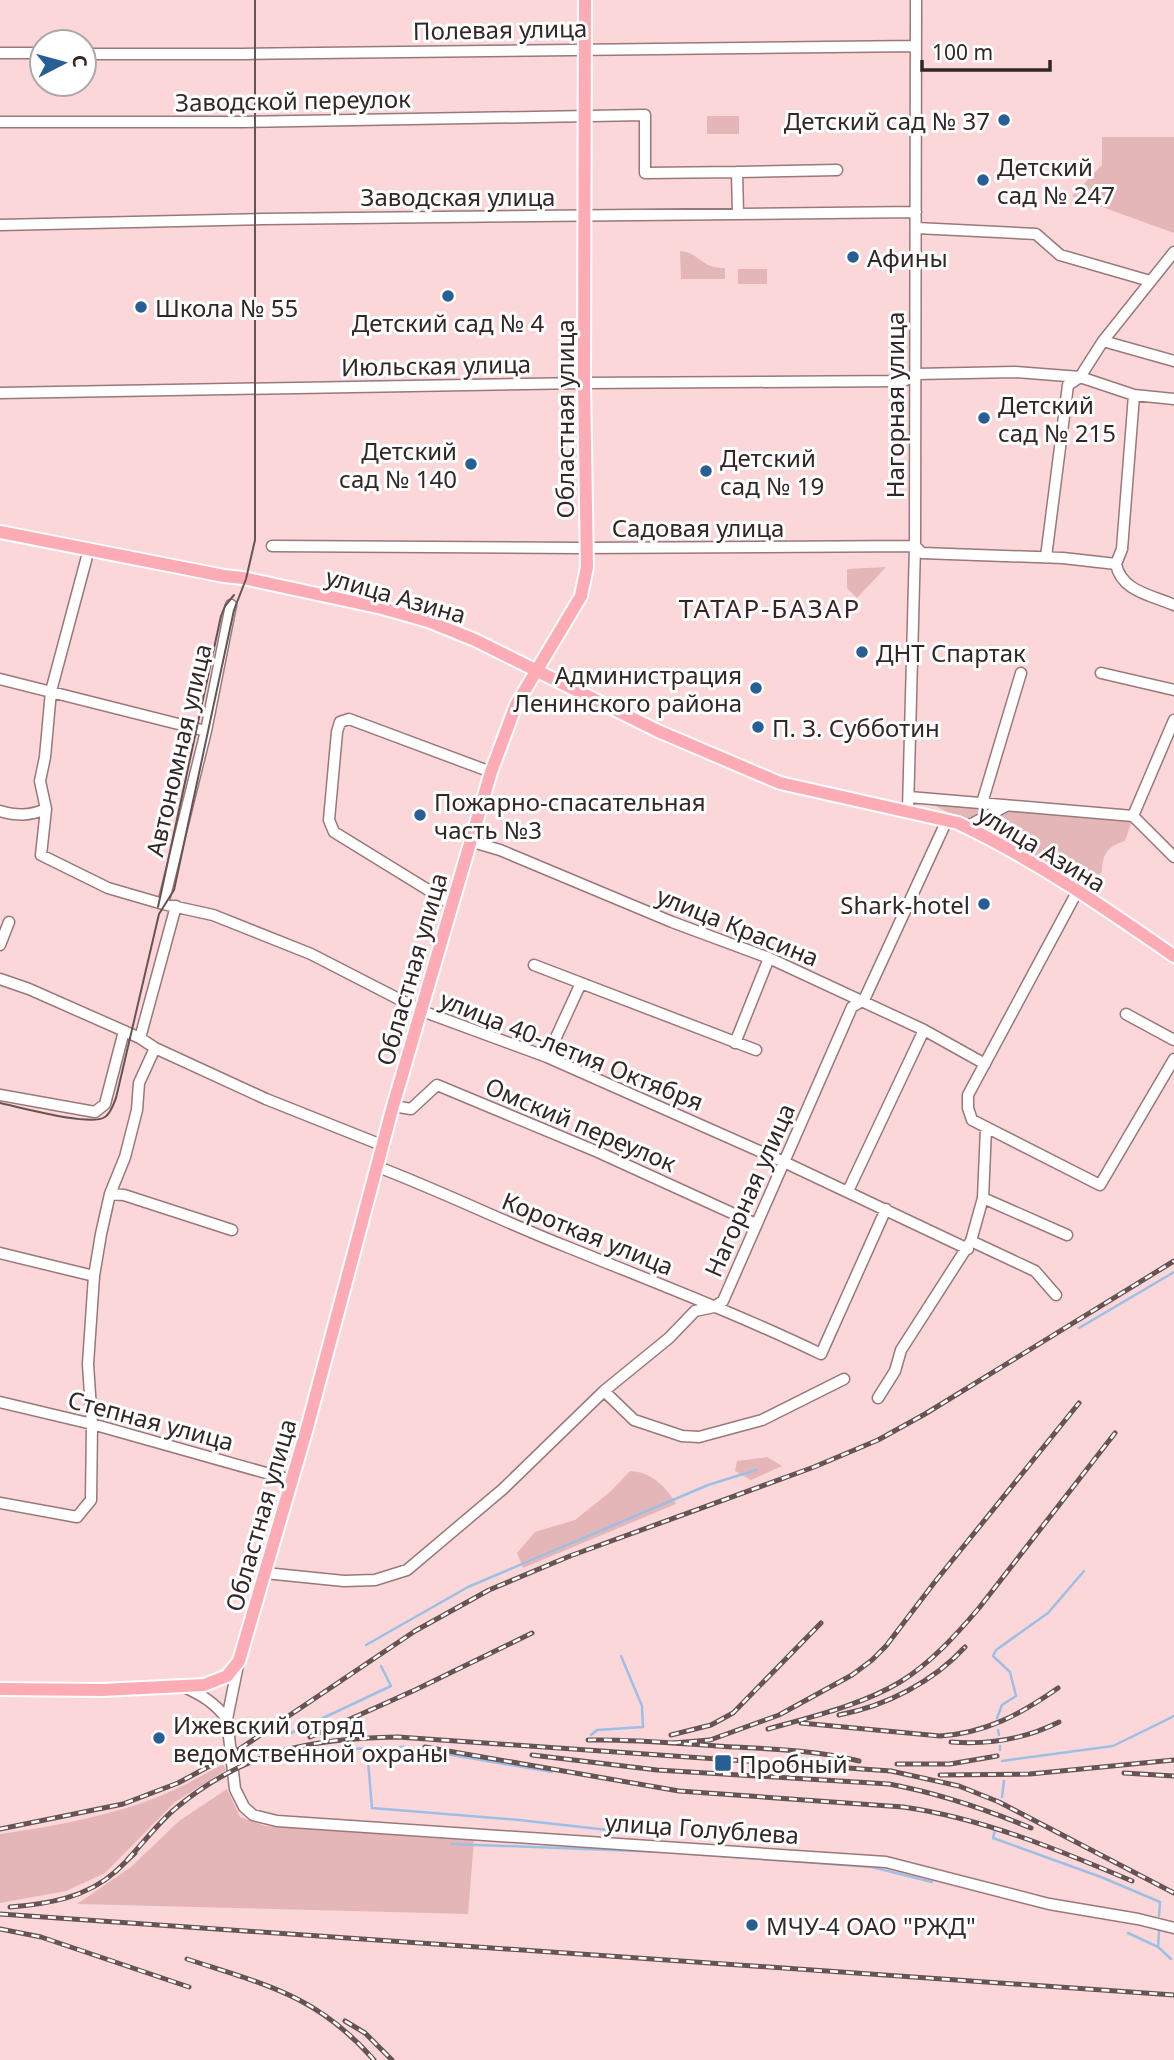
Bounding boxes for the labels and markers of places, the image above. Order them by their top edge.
place label: Детский сад № 37 [784,104,990,137]
marker: Детский сад № 37 [996,112,1012,128]
place label: Детский сад № 247 [997,150,1115,211]
marker: Детский сад № 247 [975,172,991,188]
place label: Афины [867,241,948,274]
marker: Афины [845,249,861,265]
marker: Детский сад № 4 [440,288,456,304]
place label: Школа № 55 [155,291,298,324]
marker: Школа № 55 [133,299,149,315]
place label: Детский сад № 4 [352,306,544,339]
place label: Детский сад № 215 [998,388,1116,449]
marker: Детский сад № 215 [976,410,992,426]
place label: Детский сад № 140 [339,434,457,495]
place label: Детский сад № 19 [720,441,824,502]
marker: Детский сад № 140 [463,456,479,472]
marker: Детский сад № 19 [698,463,714,479]
place label: ДНТ Спартак [876,636,1026,669]
marker: ДНТ Спартак [854,644,870,660]
place label: Администрация Ленинского района [513,658,742,719]
marker: Администрация Ленинского района [748,680,764,696]
place label: П. З. Субботин [772,711,940,744]
marker: П. З. Субботин [750,719,766,735]
place label: Пожарно-спасательная часть №3 [434,785,706,846]
marker: Пожарно-спасательная часть №3 [412,807,428,823]
place label: Shark-hotel [840,888,970,921]
marker: Shark-hotel [976,896,992,912]
place label: Ижевский отряд ведомственной охраны [173,1708,448,1769]
marker: Ижевский отряд ведомственной охраны [151,1730,167,1746]
place label: Пробный [739,1747,848,1780]
marker: Пробный [713,1753,733,1773]
place label: МЧУ-4 ОАО "РЖД" [766,1909,976,1942]
marker: МЧУ-4 ОАО "РЖД" [744,1917,760,1933]

